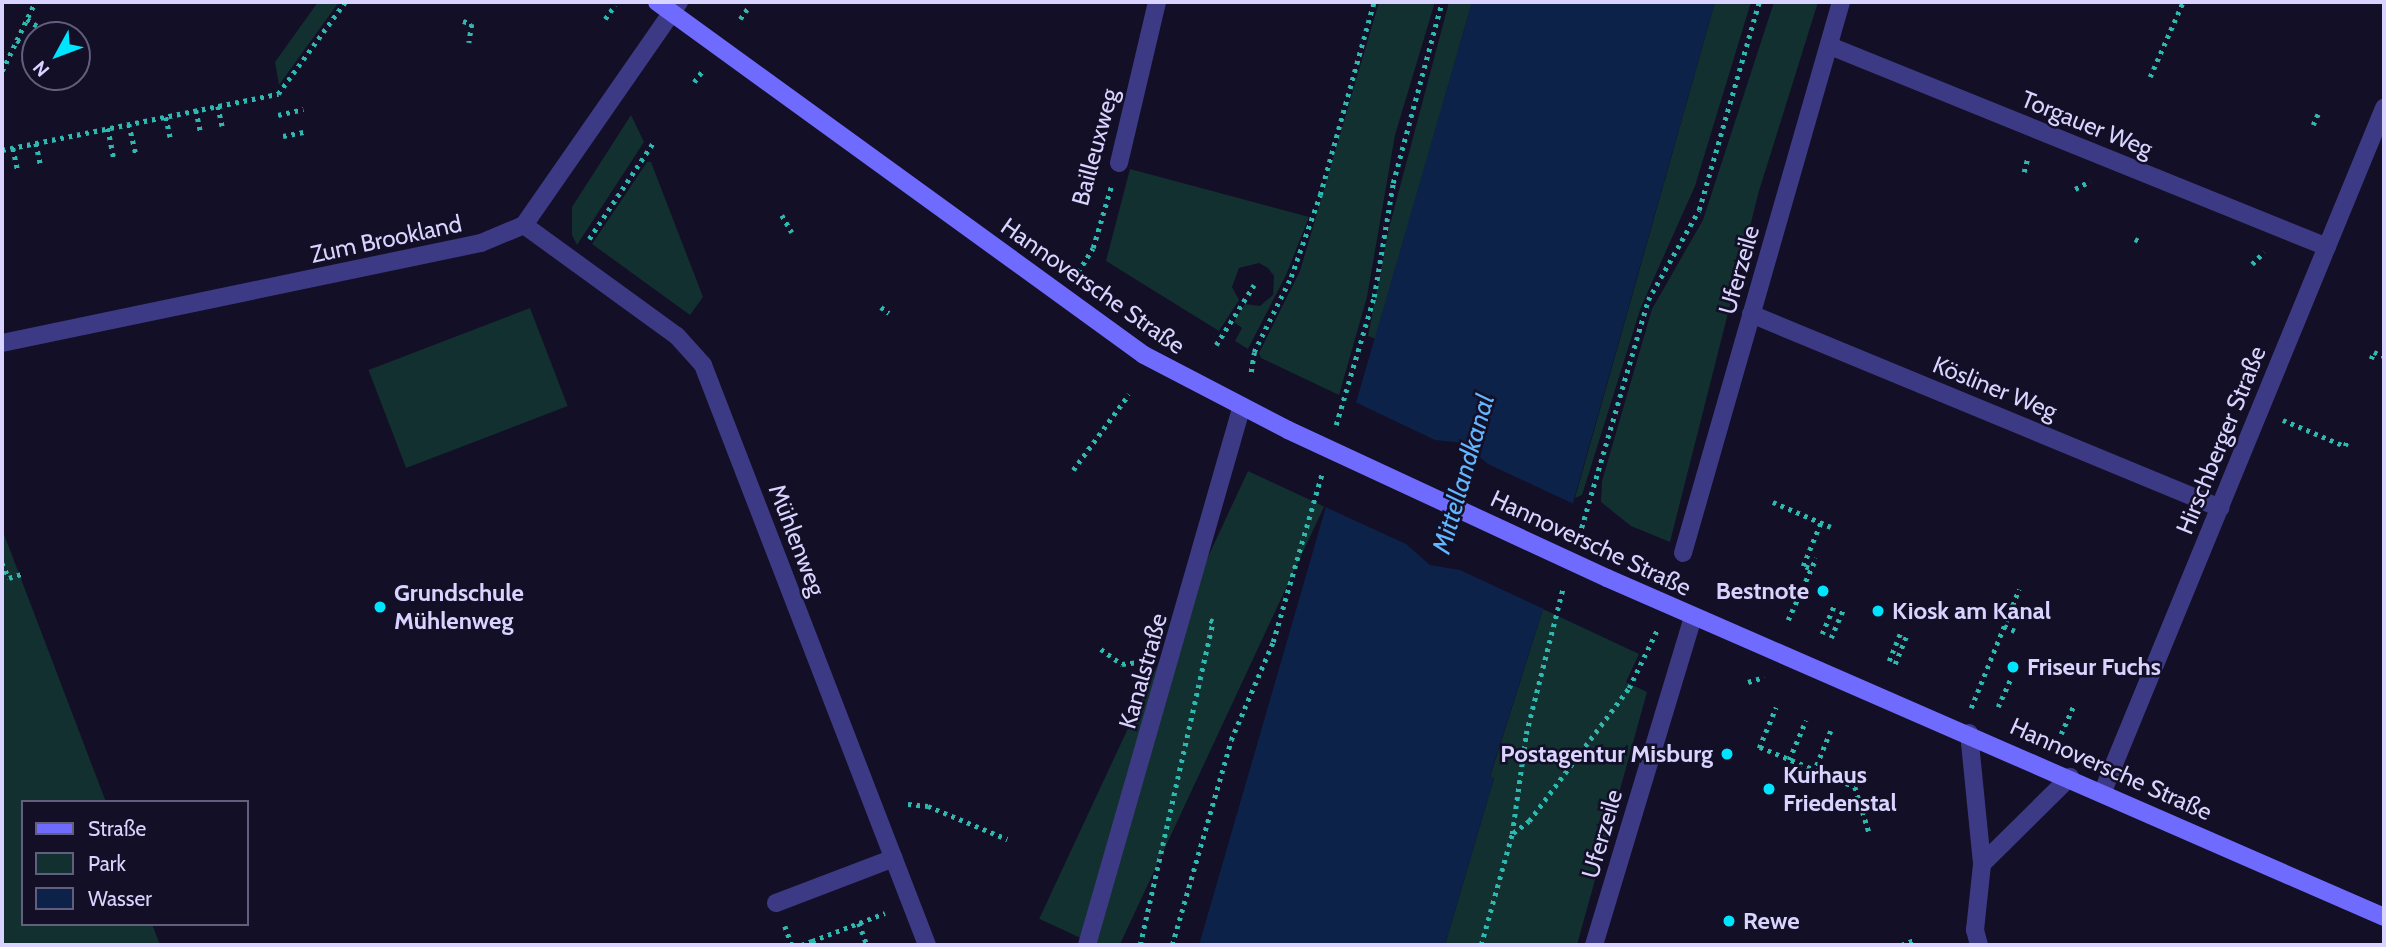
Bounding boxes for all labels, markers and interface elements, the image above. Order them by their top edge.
north arrow [21,21,91,91]
text: N [28,56,54,81]
street label: Bailleuxweg [1066,85,1124,209]
street label: Torgauer Weg [2017,85,2157,163]
street label: Zum Brookland [308,209,464,269]
street label: Hannoversche Straße [996,212,1190,360]
street label: Uferzeile [1713,222,1765,318]
street label: Hirschberger Straße [2170,342,2272,538]
street label: Kösliner Weg [1929,350,2061,426]
water label: Mittellandkanal [1426,391,1502,557]
street label: Mühlenweg [763,480,831,600]
street label: Hannoversche Straße [1486,484,1696,602]
place label: Bestnote [1716,577,1809,605]
place label: Grundschule Mühlenweg [394,579,524,635]
marker: Bestnote [1815,583,1831,599]
place label: Kiosk am Kanal [1892,597,2051,625]
marker: Grundschule Mühlenweg [372,599,388,615]
marker: Kiosk am Kanal [1870,603,1886,619]
street label: Kanalstraße [1113,610,1173,732]
place label: Friseur Fuchs [2027,653,2161,681]
marker: Friseur Fuchs [2005,659,2021,675]
street label: Hannoversche Straße [2006,712,2216,826]
place label: Postagentur Misburg [1500,740,1713,768]
marker: Postagentur Misburg [1719,746,1735,762]
place label: Kurhaus Friedenstal [1783,761,1897,817]
marker: Kurhaus Friedenstal [1761,781,1777,797]
street label: Uferzeile [1576,786,1628,882]
legend [21,800,248,926]
text: Straße [88,816,146,841]
text: Park [88,851,126,876]
text: Wasser [88,886,152,911]
place label: Rewe [1743,907,1800,935]
marker: Rewe [1721,913,1737,929]

